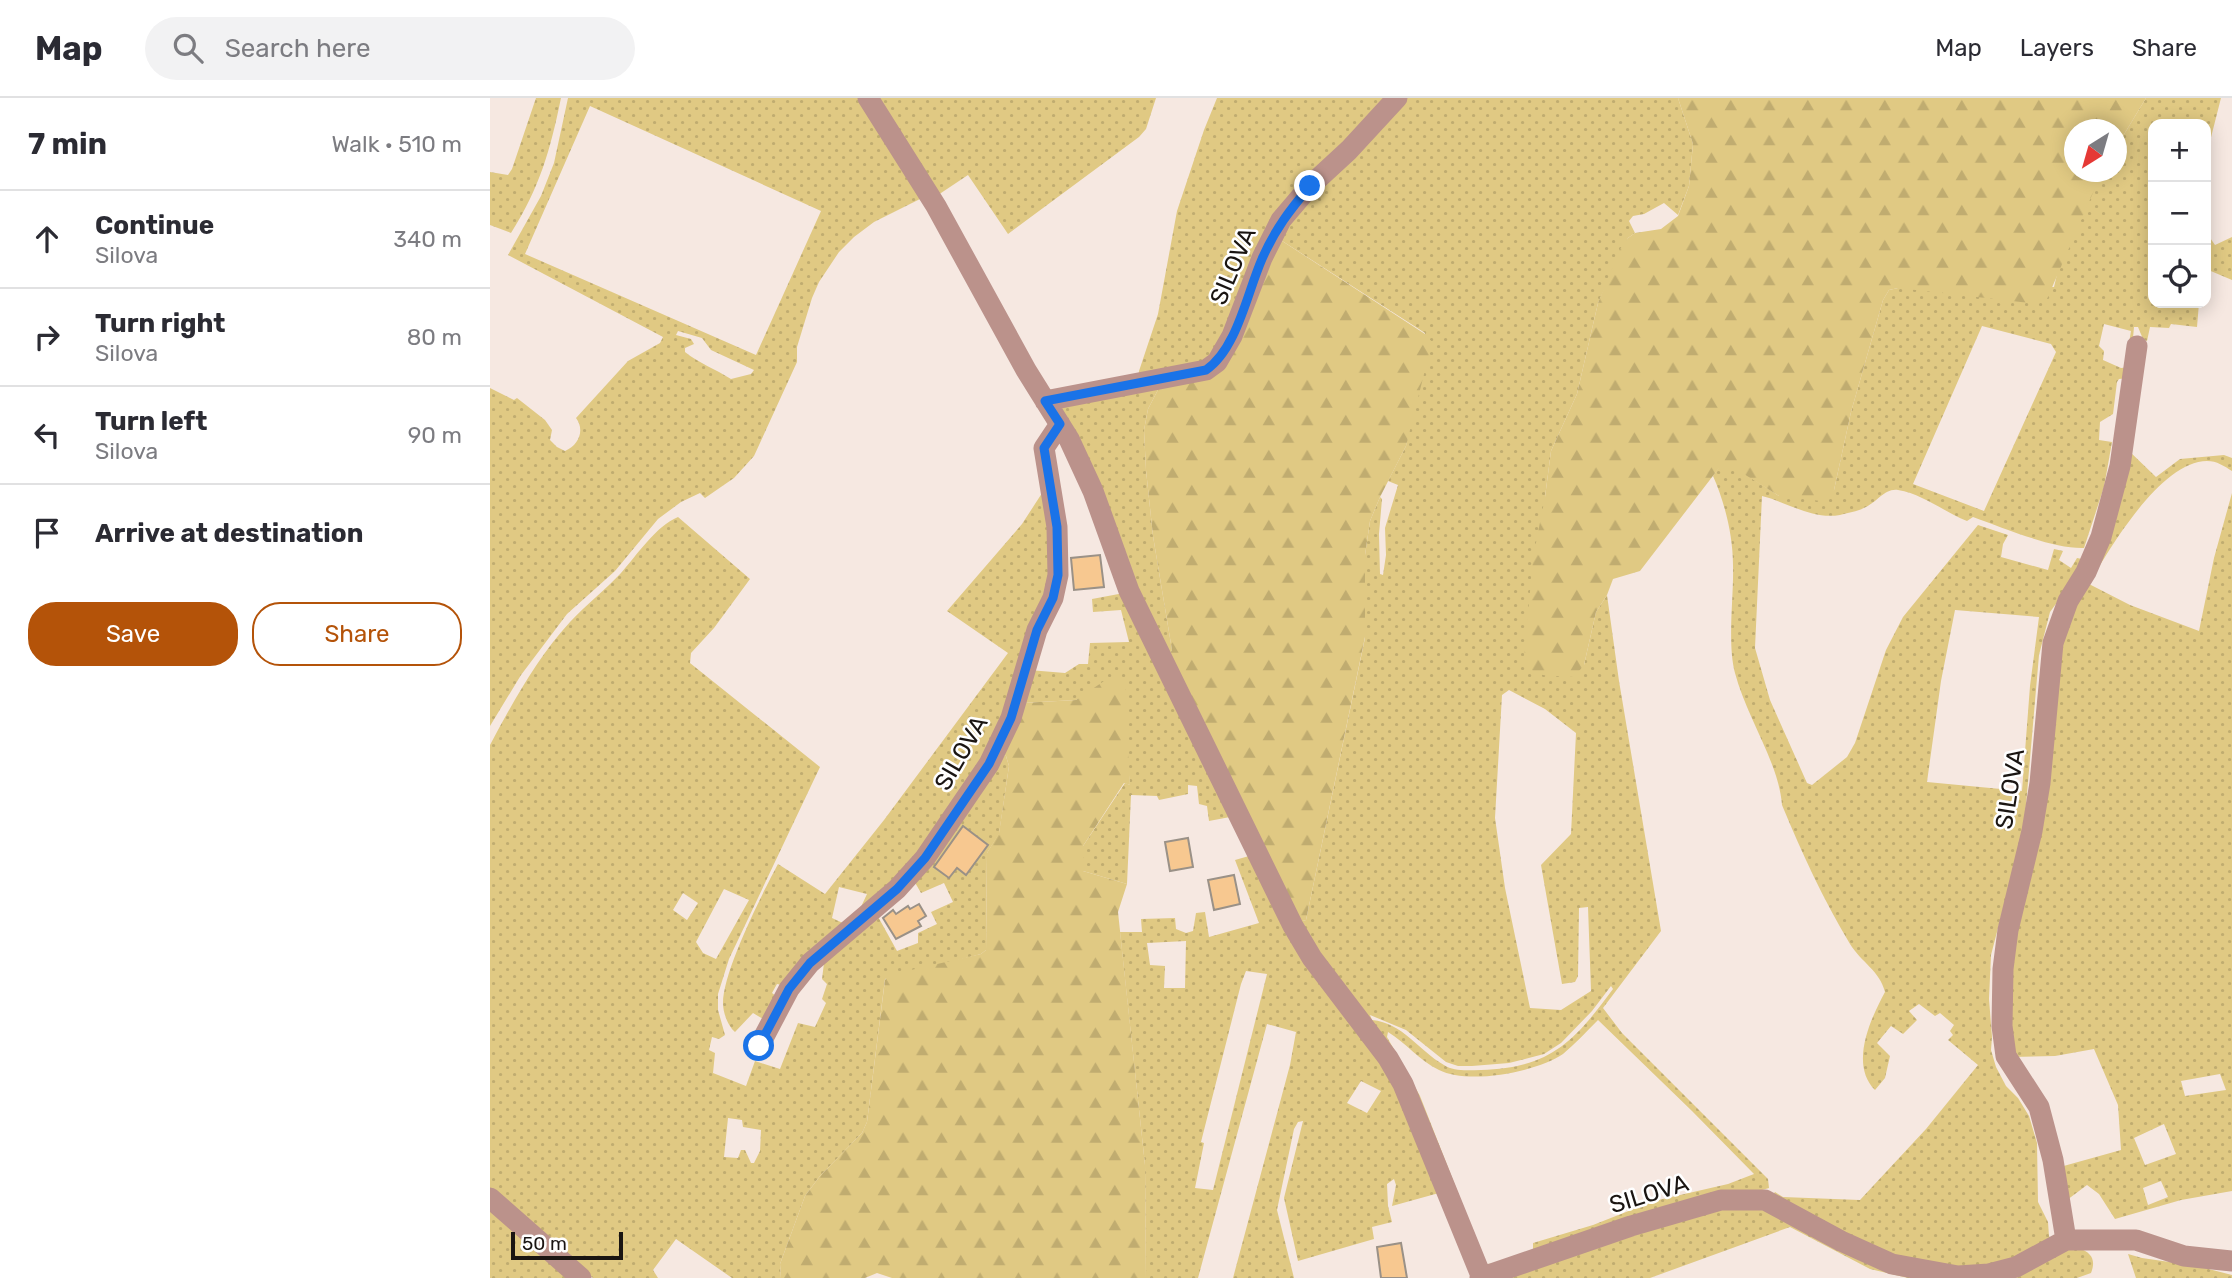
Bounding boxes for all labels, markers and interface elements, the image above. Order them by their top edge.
search box [145,17,635,80]
text: Map [35,29,103,68]
icon: search [169,29,207,67]
text: Search here [225,33,370,64]
text: Map [1935,34,1982,62]
text: Layers [2020,34,2094,62]
text: Share [2132,34,2197,62]
north arrow [2064,119,2127,182]
map controls [2148,119,2211,308]
button: + [2148,119,2211,182]
text: 7 min [28,126,107,162]
text: Walk · 510 m [331,130,462,158]
route end [1294,170,1325,201]
button: − [2148,182,2211,245]
text: Continue [95,210,214,241]
icon: ahead [28,220,66,258]
street label: SILOVA [1204,223,1262,309]
text: 340 m [393,225,462,253]
text: Silova [95,241,158,269]
button: locate [2148,245,2211,308]
text: Turn right [95,308,225,339]
icon: right [28,318,66,356]
text: 80 m [407,323,462,351]
text: Silova [95,339,158,367]
text: Turn left [95,406,207,437]
icon: left [28,416,66,454]
text: 90 m [408,421,462,449]
text: Silova [95,437,158,465]
icon: arrive [28,514,66,552]
text: Arrive at destination [95,518,363,549]
button: Save [28,602,238,666]
button: Share [252,602,462,666]
street label: SILOVA [929,711,993,795]
street label: SILOVA [1990,747,2030,831]
route start [743,1030,774,1061]
street label: SILOVA [1606,1169,1692,1219]
scale bar [511,1229,623,1261]
text: 50 m [522,1232,567,1255]

